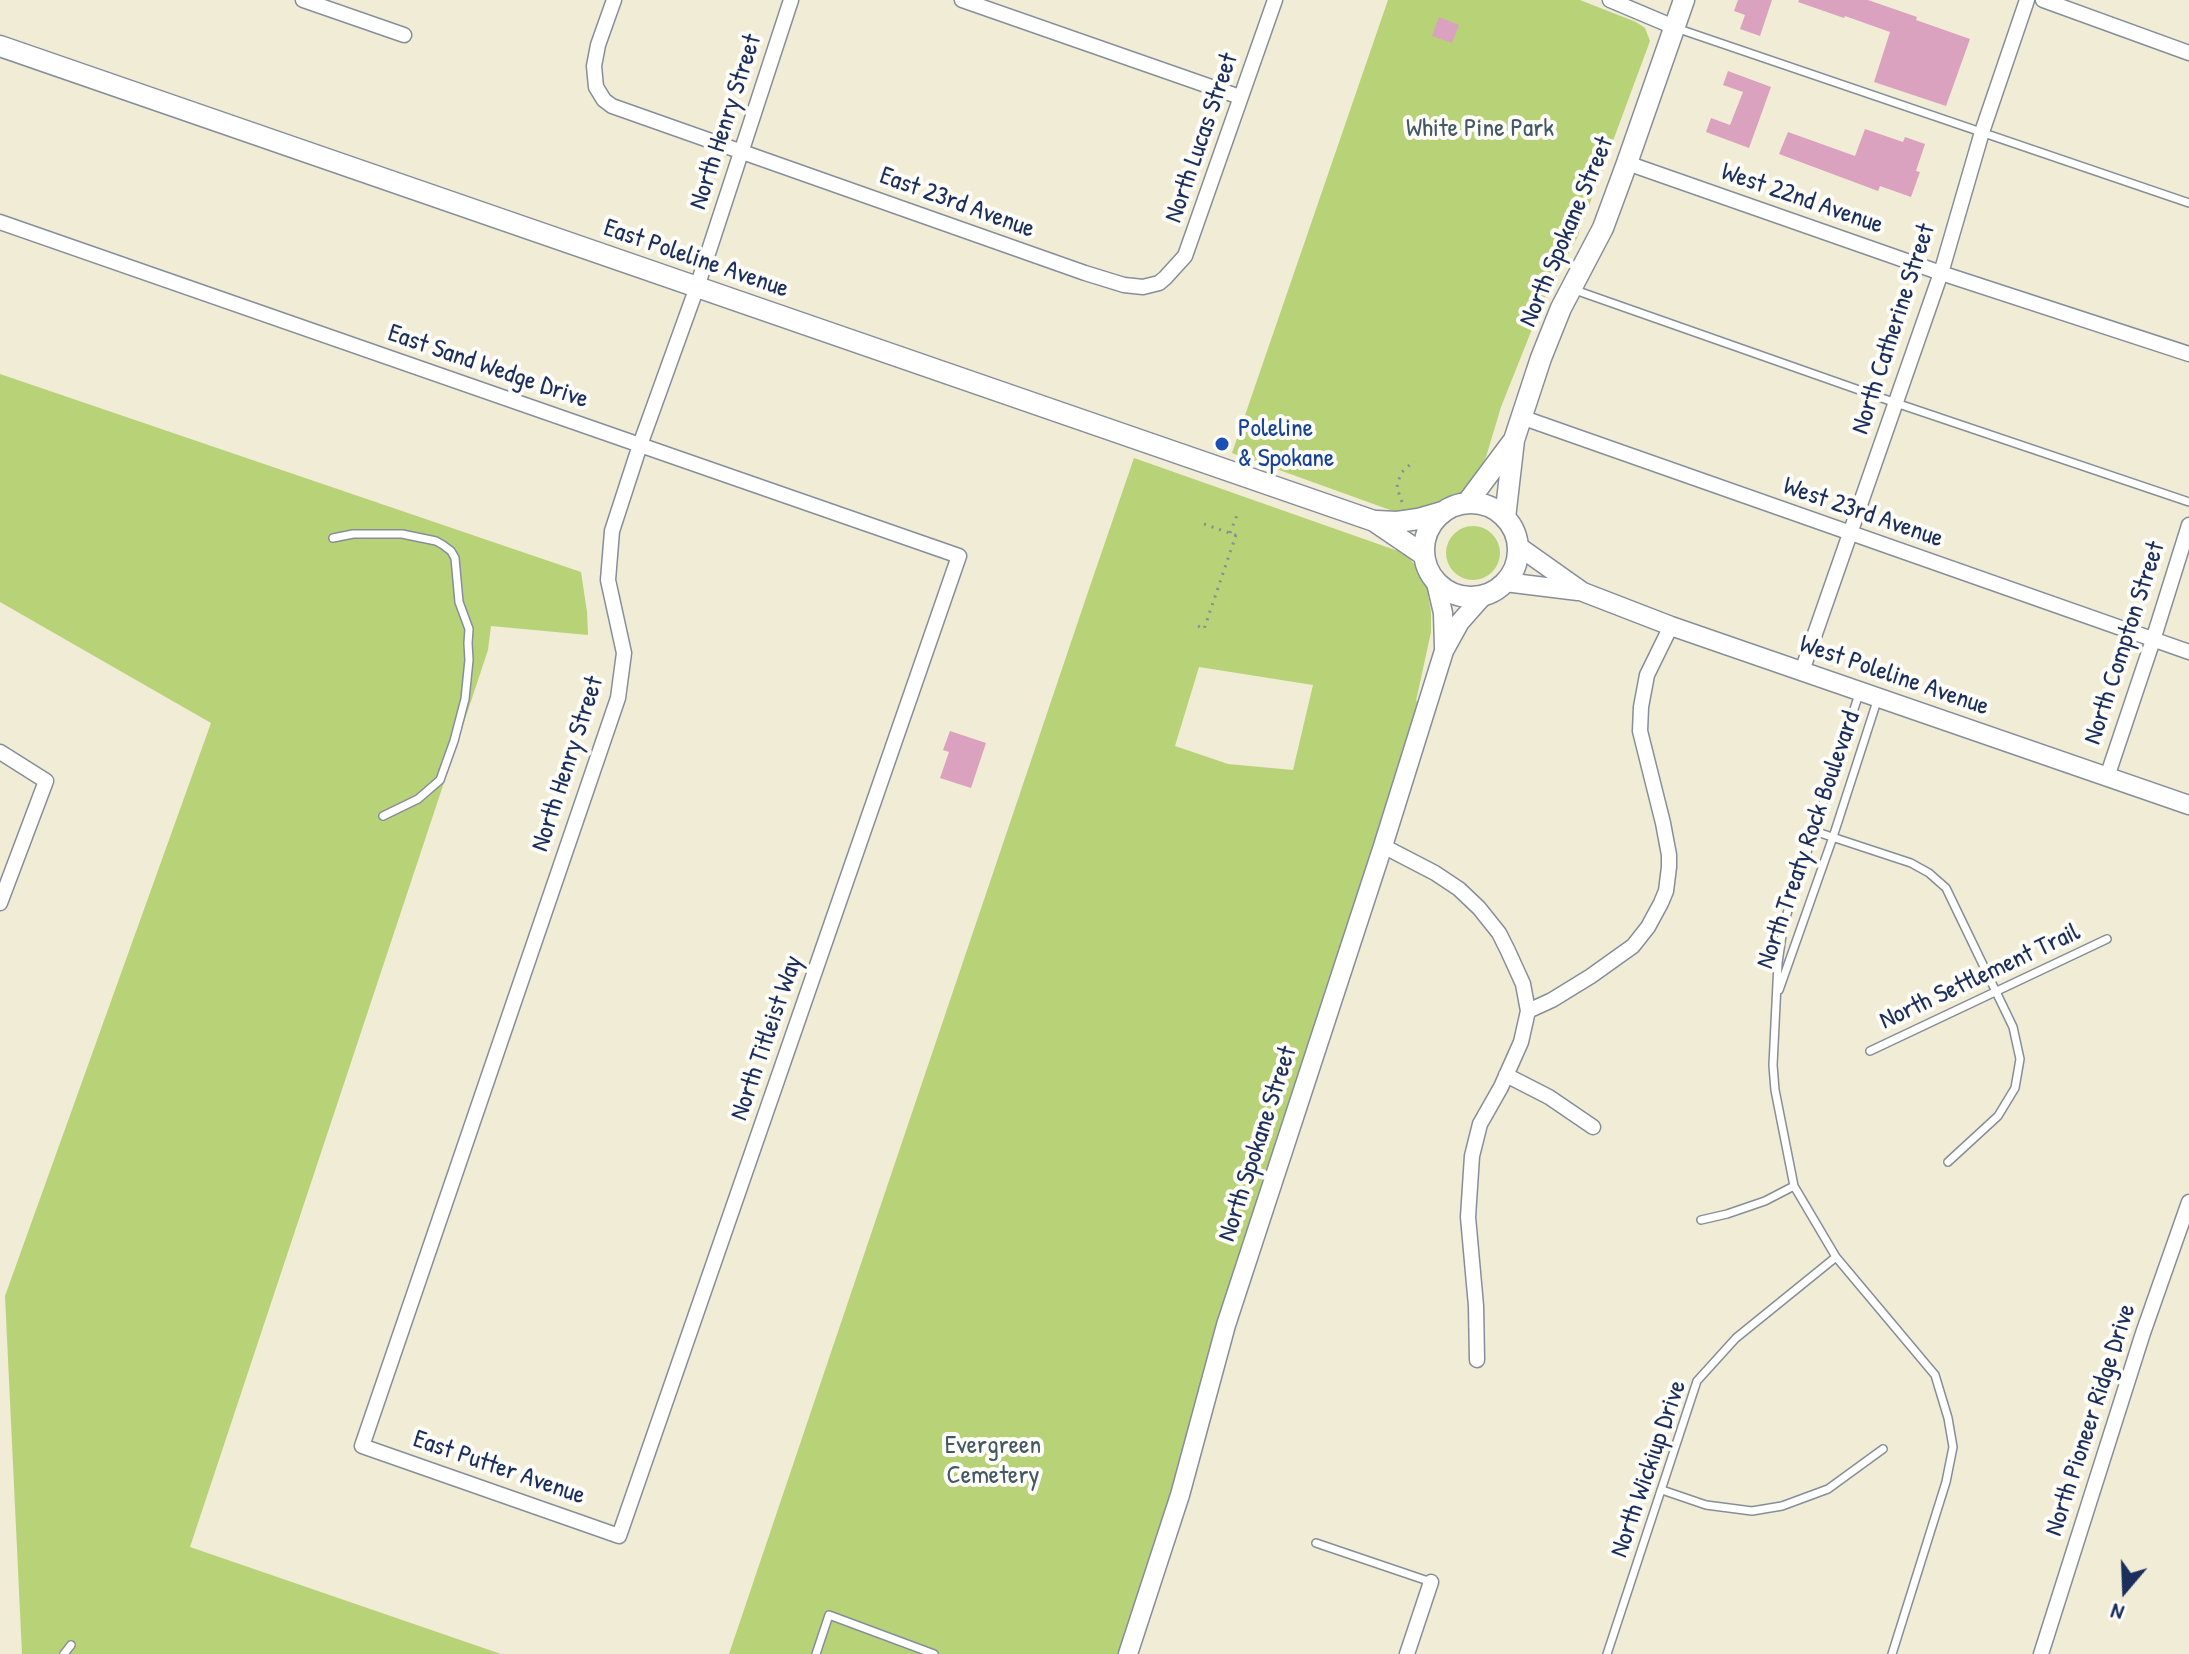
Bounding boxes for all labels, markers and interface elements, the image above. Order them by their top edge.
street label: North Henry Street [683,31,769,213]
street label: North Lucas Street [1158,49,1246,227]
park label: White Pine Park [1406,113,1554,145]
street label: North Spokane Street [1513,132,1621,332]
street label: West 22nd Avenue [1717,157,1887,241]
street label: East 23rd Avenue [875,161,1039,245]
street label: East Poleline Avenue [599,213,793,305]
street label: North Catherine Street [1845,220,1943,438]
street label: East Sand Wedge Drive [384,318,592,416]
place label: Poleline & Spokane [1238,413,1334,474]
marker: Poleline & Spokane [1213,435,1231,453]
street label: West 23rd Avenue [1779,471,1947,555]
street label: North Compton Street [2078,538,2172,748]
street label: West Poleline Avenue [1795,629,1993,723]
street label: North Henry Street [525,673,611,855]
street label: North Treaty Rock Boulevard [1750,707,1868,973]
street label: North Settlement Trail [1875,917,2085,1037]
street label: North Titleist Way [724,951,810,1125]
street label: North Spokane Street [1212,1043,1304,1245]
street label: North Pioneer Ridge Drive [2039,1300,2143,1540]
street label: North Wickiup Drive [1604,1376,1694,1562]
street label: East Putter Avenue [409,1424,589,1512]
park label: Evergreen Cemetery [945,1430,1041,1492]
north arrow [2085,1550,2165,1630]
text: N [2107,1597,2128,1629]

